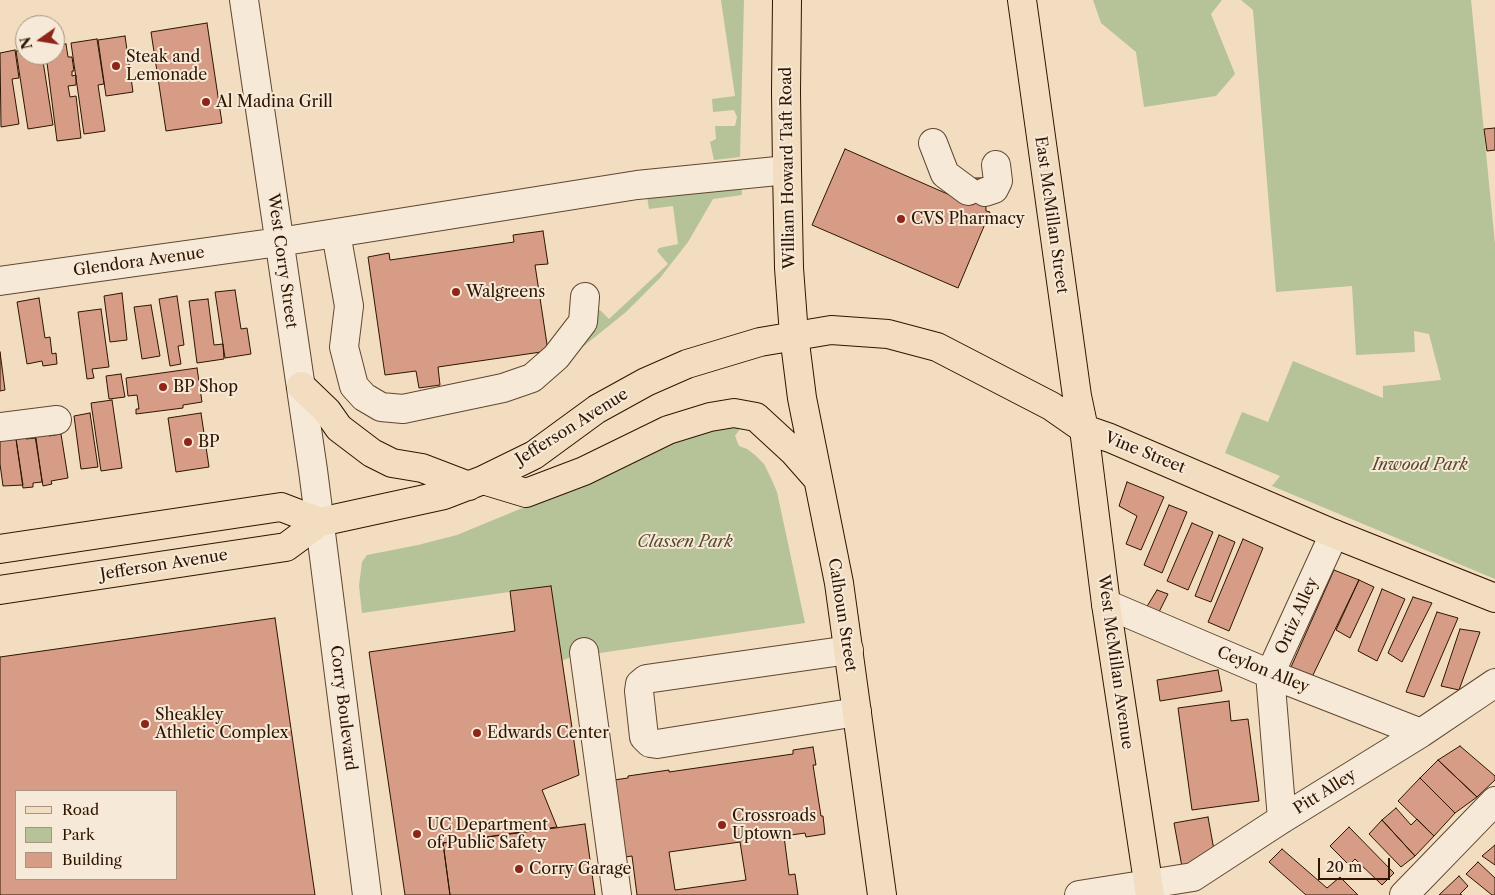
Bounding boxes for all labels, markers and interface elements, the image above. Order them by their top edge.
north arrow [15,15,65,65]
text: N [16,35,36,51]
place label: Steak and Lemonade [126,47,207,85]
marker: Steak and Lemonade [110,60,122,72]
street label: William Howard Taft Road [777,67,799,269]
place label: Al Madina Grill [216,92,333,112]
marker: Al Madina Grill [200,96,212,108]
street label: East McMillan Street [1030,135,1072,295]
street label: West Corry Street [263,192,301,330]
place label: CVS Pharmacy [911,209,1025,229]
marker: CVS Pharmacy [895,213,907,225]
street label: Glendora Avenue [72,243,206,281]
place label: Walgreens [466,282,545,302]
marker: Walgreens [450,286,462,298]
place label: BP Shop [173,377,238,397]
marker: BP Shop [157,381,169,393]
street label: Jefferson Avenue [512,385,632,469]
street label: Vine Street [1102,428,1188,478]
place label: BP [198,432,220,452]
marker: BP [182,436,194,448]
park label: Inwood Park [1372,455,1468,475]
park label: Classen Park [637,532,733,552]
street label: Jefferson Avenue [99,545,229,585]
street label: Calhoun Street [824,557,860,673]
street label: West McMillan Avenue [1093,573,1137,751]
street label: Ortiz Alley [1272,575,1322,657]
street label: Ceylon Alley [1214,643,1312,697]
street label: Corry Boulevard [326,644,360,772]
place label: Sheakley Athletic Complex [155,705,289,743]
marker: Sheakley Athletic Complex [139,718,151,730]
place label: Edwards Center [487,723,609,743]
marker: Edwards Center [471,727,483,739]
street label: Pitt Alley [1290,765,1360,819]
legend [15,790,178,880]
text: Road [62,800,99,819]
place label: Crossroads Uptown [732,806,816,844]
place label: UC Department of Public Safety [427,815,548,853]
marker: Crossroads Uptown [716,819,728,831]
text: Park [62,825,95,844]
marker: UC Department of Public Safety [411,828,423,840]
scale bar [1320,848,1392,880]
text: Building [62,850,122,869]
text: 20 m [1326,857,1362,876]
place label: Corry Garage [529,859,632,879]
marker: Corry Garage [513,863,525,875]

